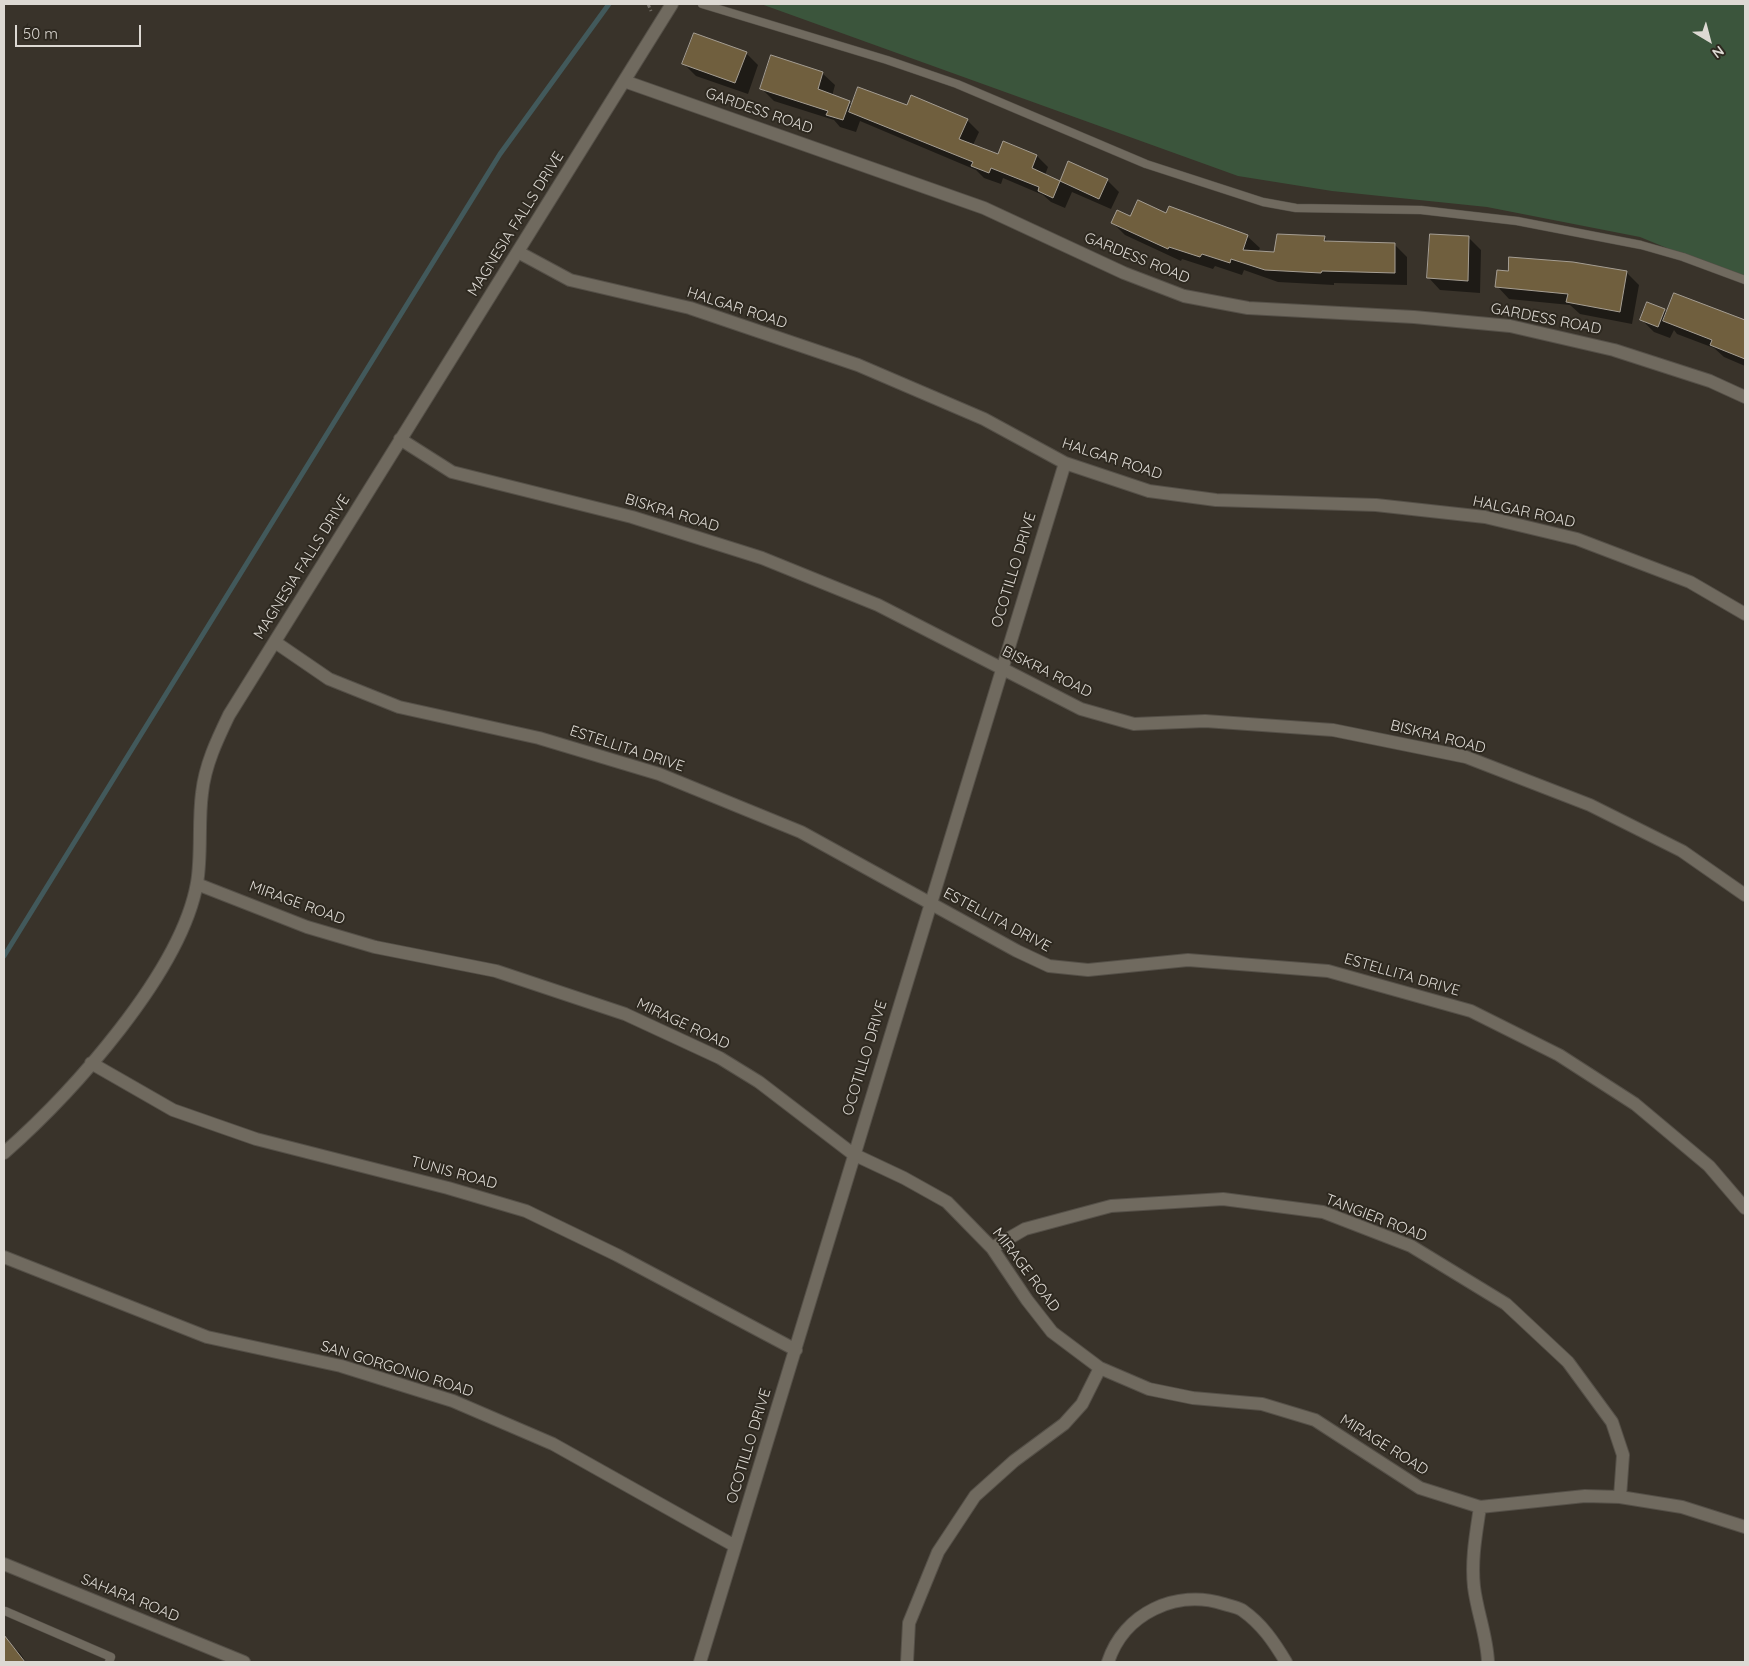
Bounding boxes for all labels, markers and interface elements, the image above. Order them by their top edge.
scale bar [18,15,144,47]
north arrow [1684,15,1734,65]
text: 50 m [23,24,58,43]
text: N [1709,42,1728,62]
street label: GARDESS ROAD [703,84,815,138]
street label: MAGNESIA FALLS DRIVE [464,148,568,300]
street label: GARDESS ROAD [1082,229,1192,287]
street label: HALGAR ROAD [685,283,789,333]
street label: GARDESS ROAD [1489,299,1603,339]
street label: HALGAR ROAD [1060,434,1164,484]
street label: BISKRA ROAD [623,490,721,536]
street label: MAGNESIA FALLS DRIVE [250,491,354,643]
street label: HALGAR ROAD [1471,492,1577,532]
street label: OCOTILLO DRIVE [988,510,1040,630]
street label: BISKRA ROAD [999,642,1095,702]
street label: BISKRA ROAD [1388,716,1488,758]
street label: ESTELLITA DRIVE [567,722,687,776]
street label: MIRAGE ROAD [247,877,347,929]
street label: ESTELLITA DRIVE [940,884,1054,956]
street label: ESTELLITA DRIVE [1342,950,1462,1000]
street label: MIRAGE ROAD [634,995,732,1053]
street label: OCOTILLO DRIVE [839,998,891,1118]
street label: TUNIS ROAD [409,1153,499,1193]
street label: TANGIER ROAD [1323,1190,1429,1246]
street label: MIRAGE ROAD [989,1224,1063,1316]
street label: SAN GORGONIO ROAD [318,1337,476,1401]
street label: OCOTILLO DRIVE [723,1386,775,1506]
street label: MIRAGE ROAD [1337,1411,1431,1479]
street label: SAHARA ROAD [78,1570,182,1626]

